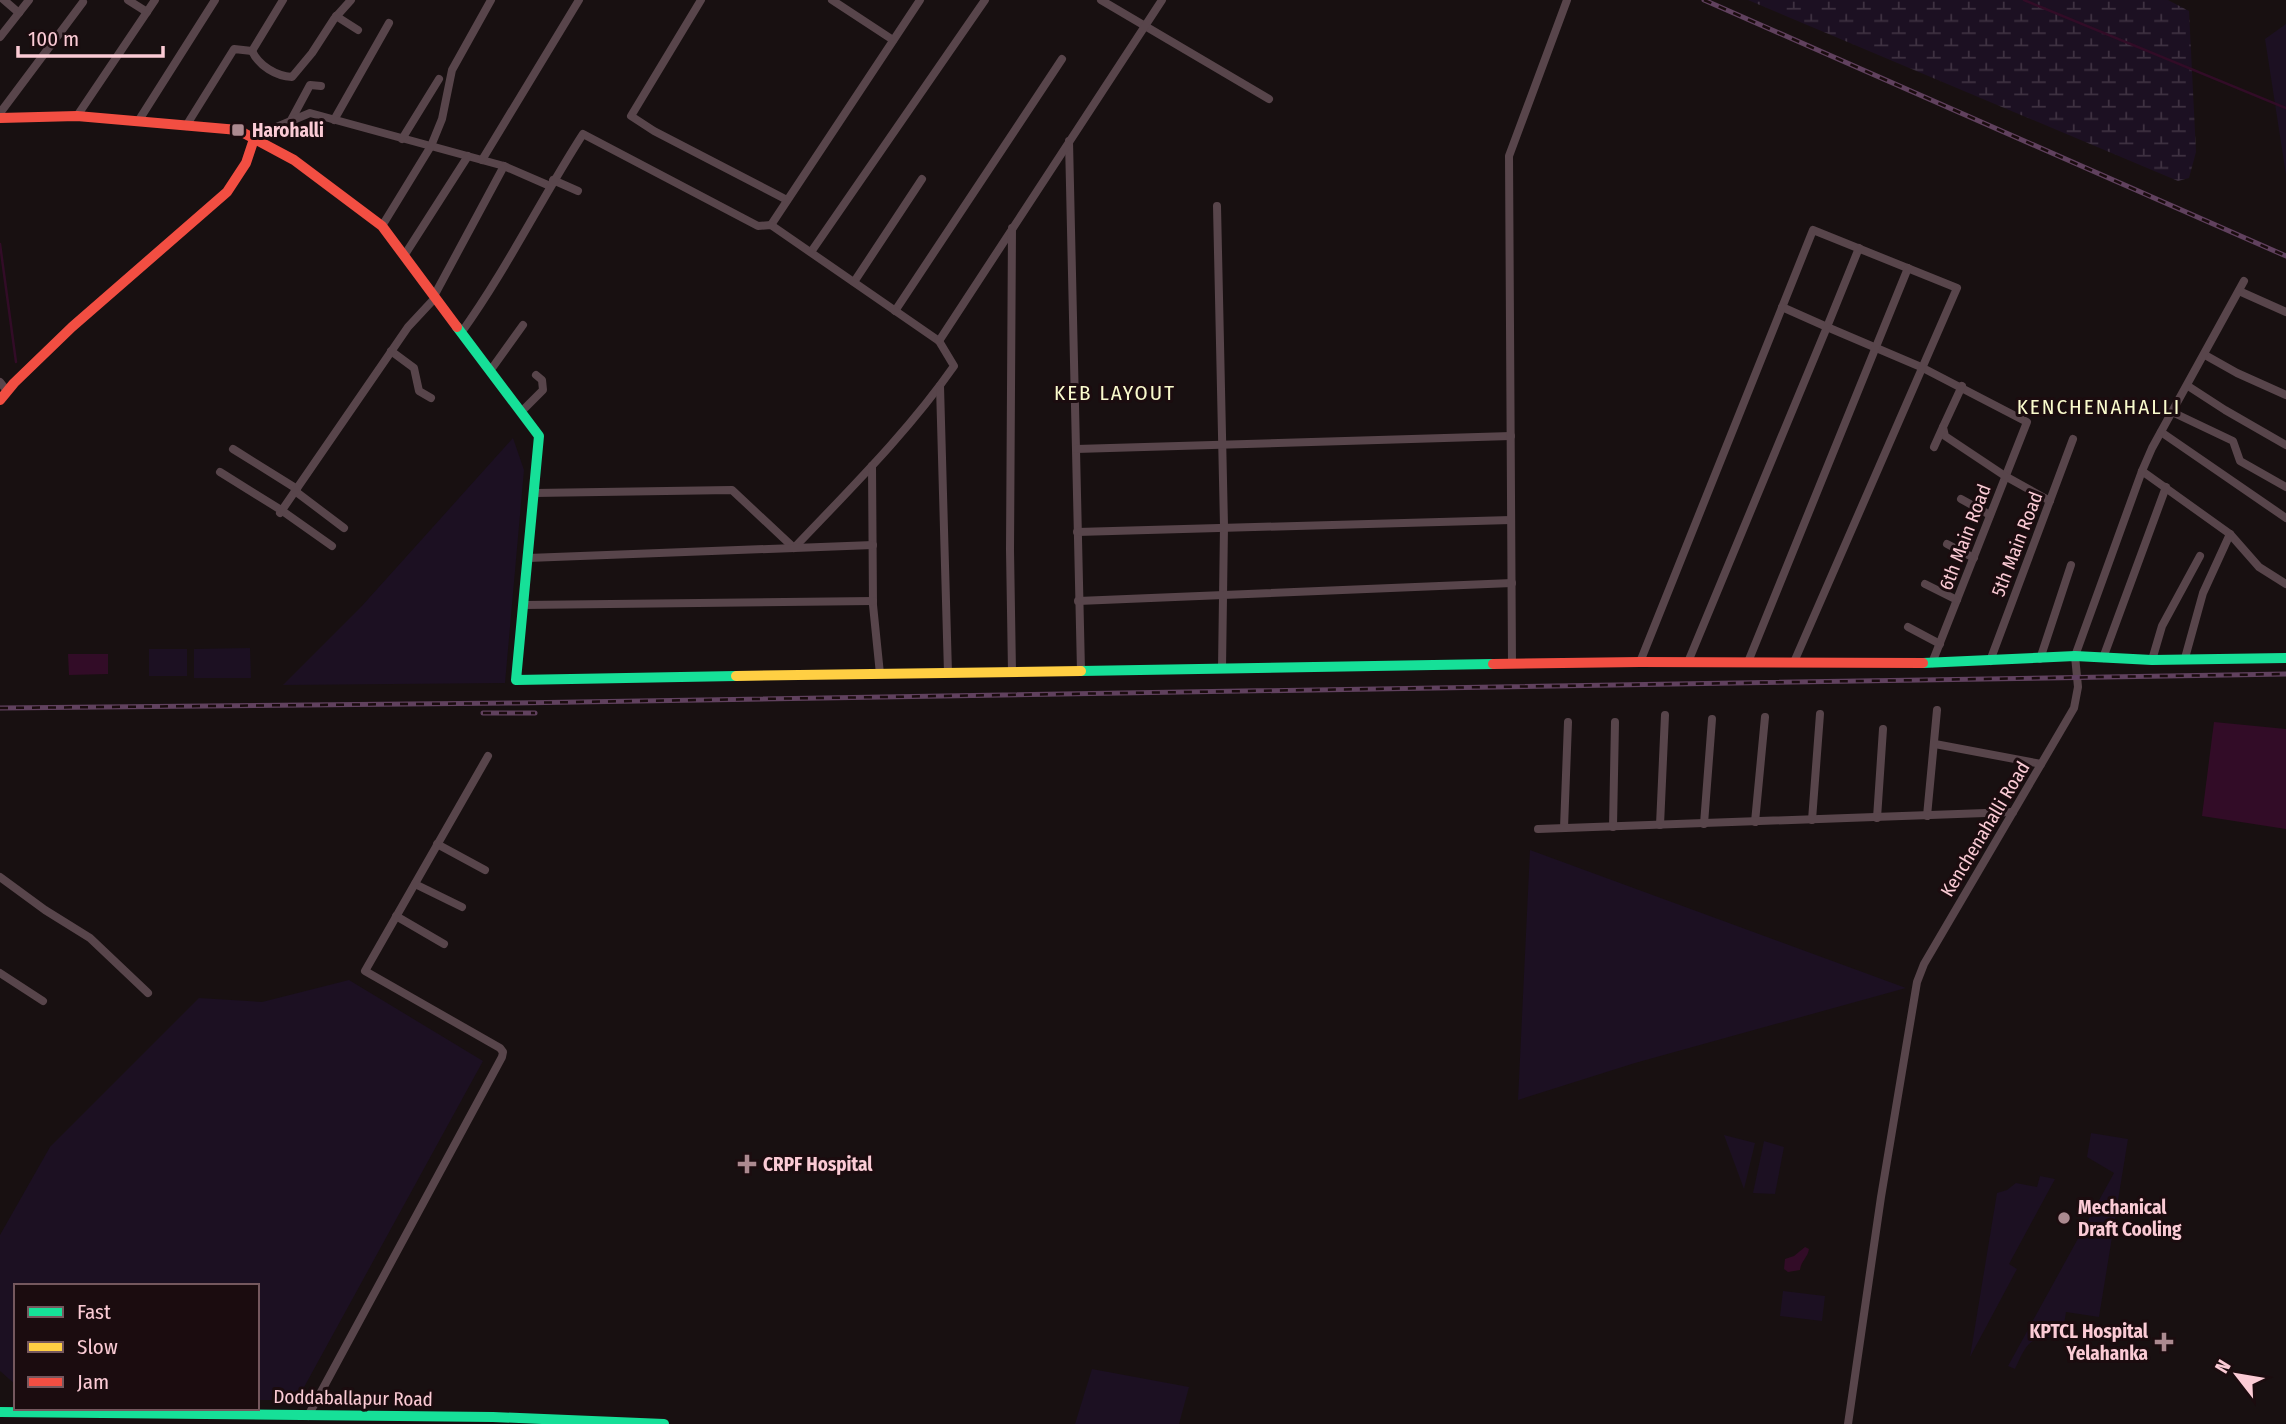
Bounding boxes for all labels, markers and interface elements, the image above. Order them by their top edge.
scale bar [18,14,163,58]
text: 100 m [28,26,79,52]
place label: Harohalli [252,119,324,142]
marker: Harohalli [230,122,246,138]
district label: KEB LAYOUT [1054,380,1176,406]
district label: KENCHENAHALLI [2017,394,2181,420]
street label: 6th Main Road [1934,481,1996,593]
street label: 5th Main Road [1986,488,2048,600]
street label: Kenchenahalli Road [1936,757,2034,901]
place label: CRPF Hospital [763,1153,873,1176]
marker: CRPF Hospital [737,1154,757,1174]
place label: Mechanical Draft Cooling [2078,1196,2182,1241]
marker: Mechanical Draft Cooling [2056,1210,2072,1226]
legend [14,1284,259,1410]
text: Fast [77,1299,111,1325]
place label: KPTCL Hospital Yelahanka [2030,1320,2149,1365]
marker: KPTCL Hospital Yelahanka [2154,1332,2174,1352]
text: Slow [77,1334,118,1360]
north arrow [2202,1340,2272,1410]
text: N [2210,1356,2236,1377]
text: Jam [77,1369,109,1395]
street label: Doddaballapur Road [273,1385,433,1411]

